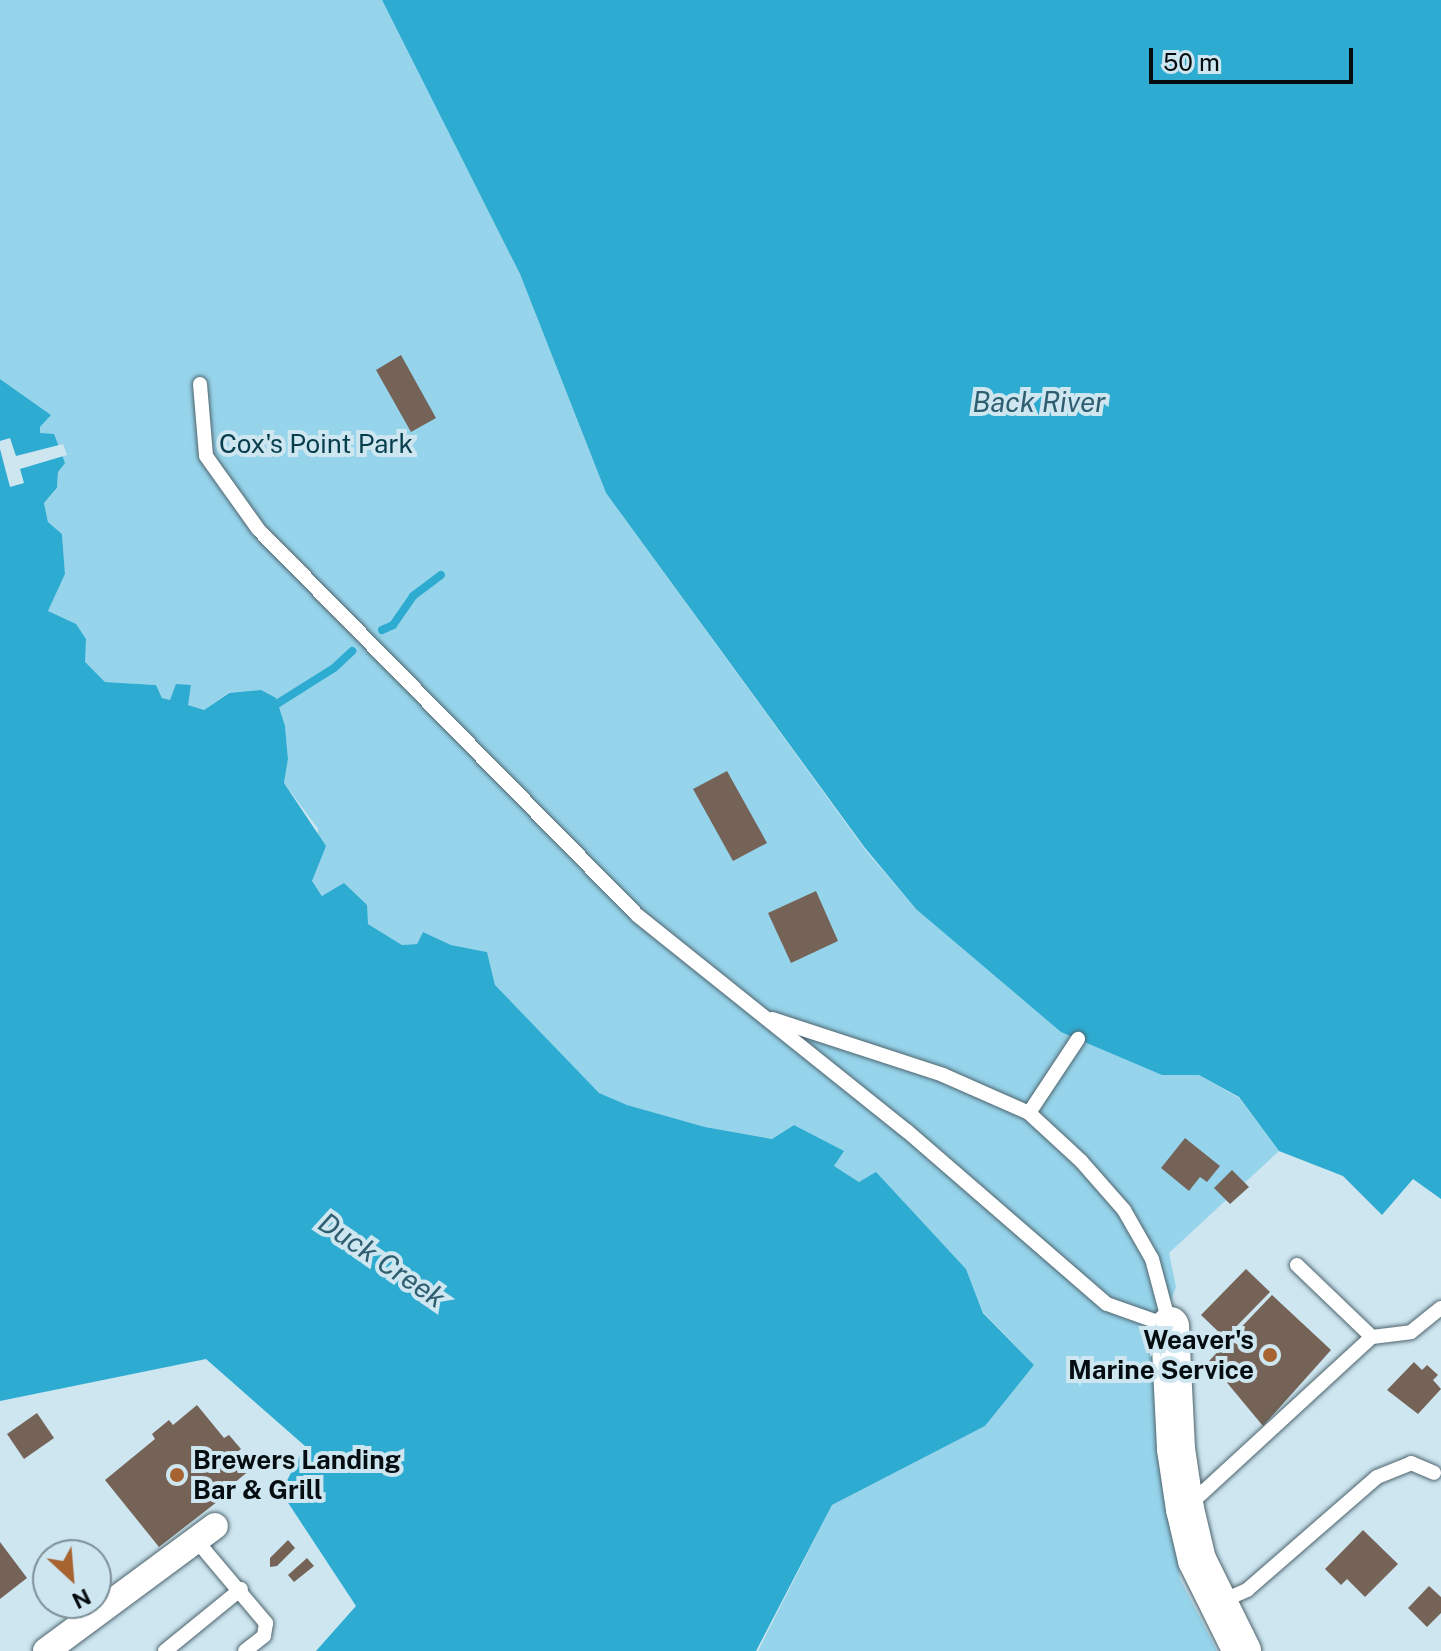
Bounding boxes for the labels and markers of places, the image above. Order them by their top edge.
place label: Weaver's Marine Service [1068,1324,1254,1386]
marker: Weaver's Marine Service [1261,1346,1279,1364]
place label: Brewers Landing Bar & Grill [193,1444,401,1506]
marker: Brewers Landing Bar & Grill [168,1466,186,1484]

